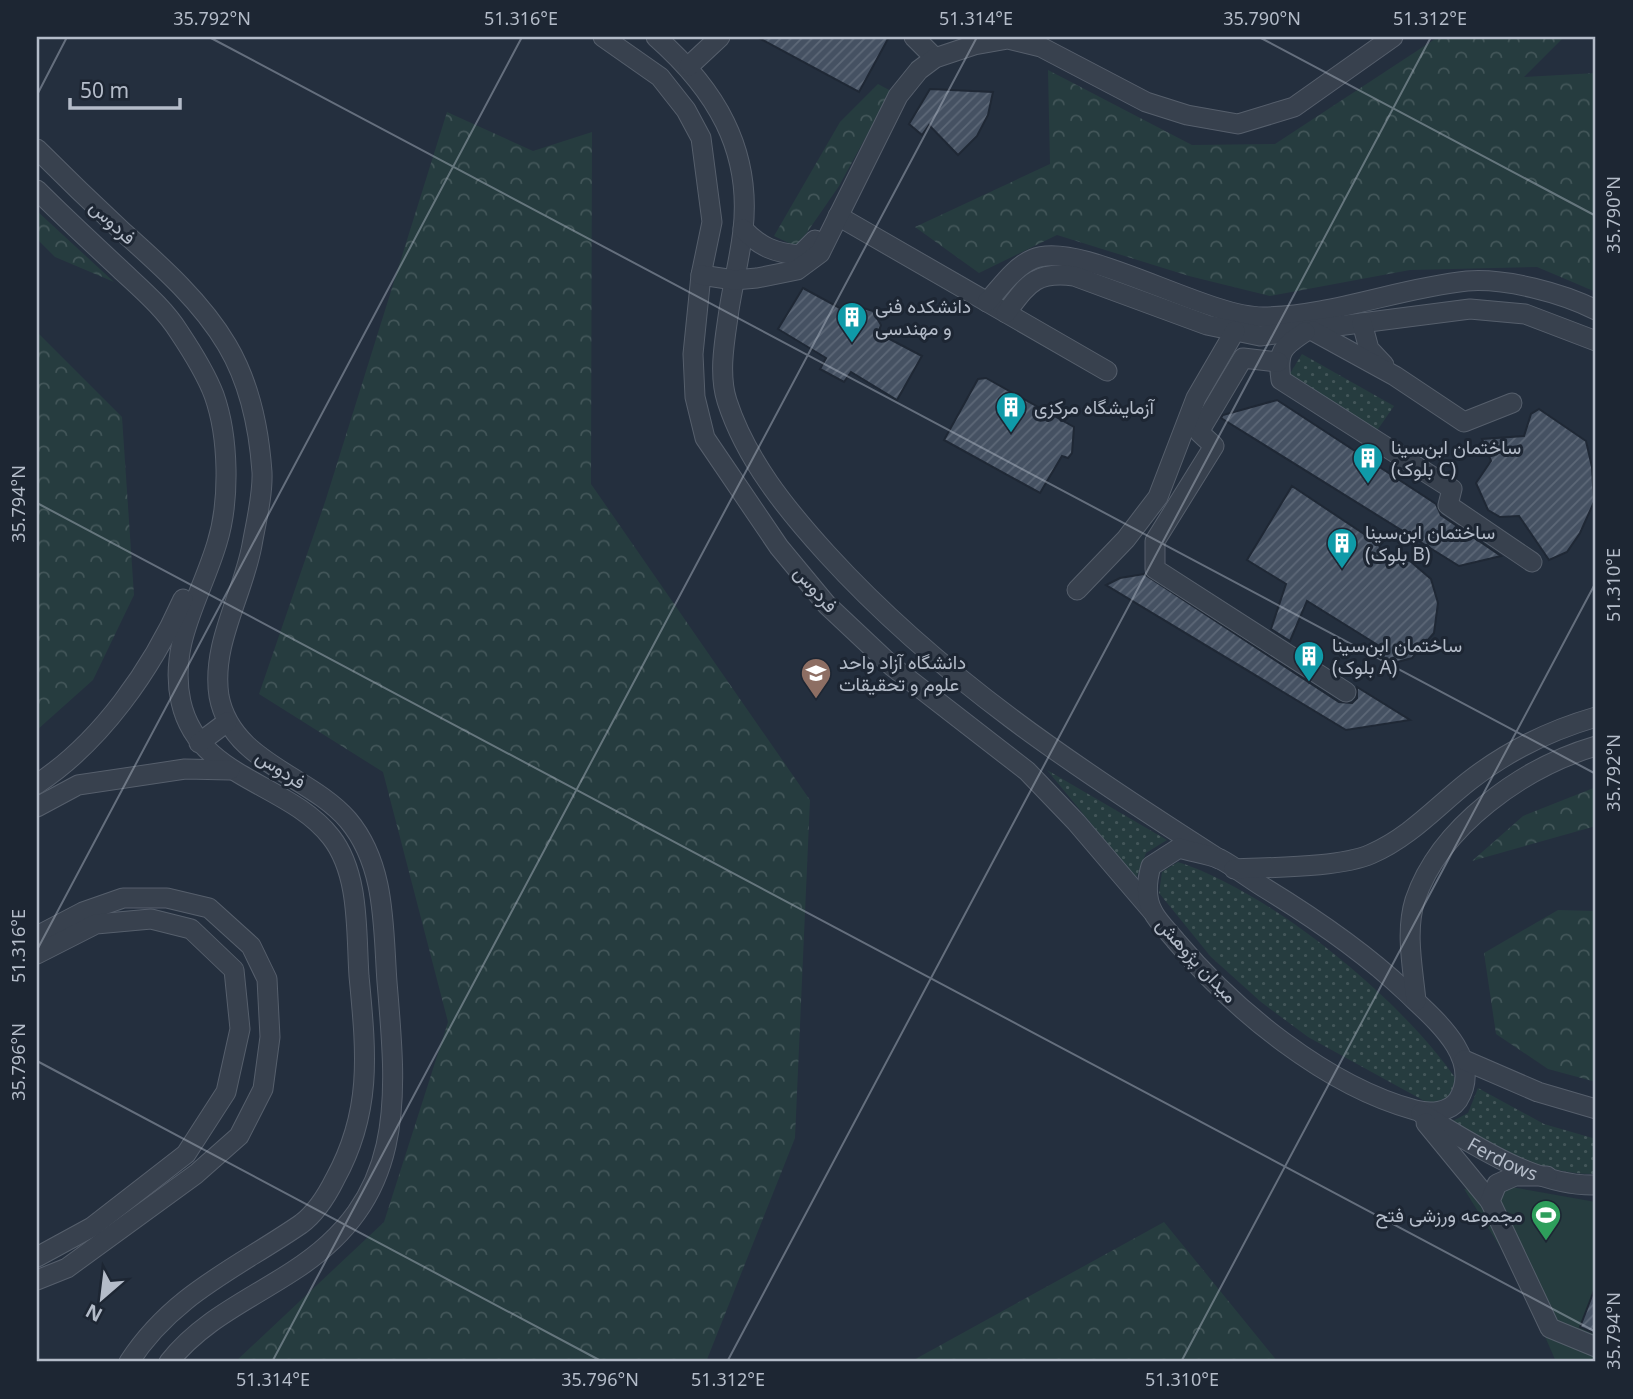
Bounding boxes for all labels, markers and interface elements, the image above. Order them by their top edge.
text: 35.792°N [173,6,251,30]
text: 51.316°E [484,6,558,30]
text: 51.314°E [939,6,1013,30]
text: 35.790°N [1223,6,1301,30]
text: 51.312°E [1393,6,1467,30]
scale bar [70,66,180,110]
text: 50 m [80,76,129,104]
text: 35.790°N [1601,176,1625,254]
street label: فردوس [84,194,142,250]
place label: دانشکده فنی و مهندسی [875,293,971,341]
building icon: دانشکده فنی و مهندسی [835,300,869,344]
building icon: آزمایشگاه مرکزی [994,390,1028,434]
place label: آزمایشگاه مرکزی [1034,394,1155,420]
place label: ساختمان ابن‌سینا (بلوک C) [1391,434,1521,482]
building icon: ساختمان ابن‌سینا (بلوک C) [1351,441,1385,485]
text: 35.794°N [6,465,30,543]
place label: ساختمان ابن‌سینا (بلوک B) [1365,519,1495,567]
building icon: ساختمان ابن‌سینا (بلوک B) [1325,526,1359,570]
text: 51.310°E [1601,548,1625,622]
street label: فردوس [788,560,844,618]
place label: ساختمان ابن‌سینا (بلوک A) [1332,632,1462,680]
building icon: ساختمان ابن‌سینا (بلوک A) [1292,639,1326,683]
place label: دانشگاه آزاد واحد علوم و تحقیقات [839,649,966,697]
school or university icon: دانشگاه آزاد واحد علوم و تحقیقات [799,656,833,700]
text: 35.792°N [1601,734,1625,812]
street label: فردوس [251,743,311,795]
text: 51.316°E [6,909,30,983]
street label: میدان پژوهش [1150,912,1243,1009]
text: 35.796°N [6,1023,30,1101]
street label: Ferdows [1463,1131,1541,1187]
sports icon: مجموعه ورزشی فتح [1529,1198,1563,1242]
place label: مجموعه ورزشی فتح [1375,1202,1523,1229]
north arrow [66,1262,136,1332]
text: 35.794°N [1601,1292,1625,1370]
text: N [81,1298,107,1328]
text: 51.314°E [236,1367,310,1391]
text: 35.796°N [561,1367,639,1391]
text: 51.312°E [691,1367,765,1391]
text: 51.310°E [1145,1367,1219,1391]

